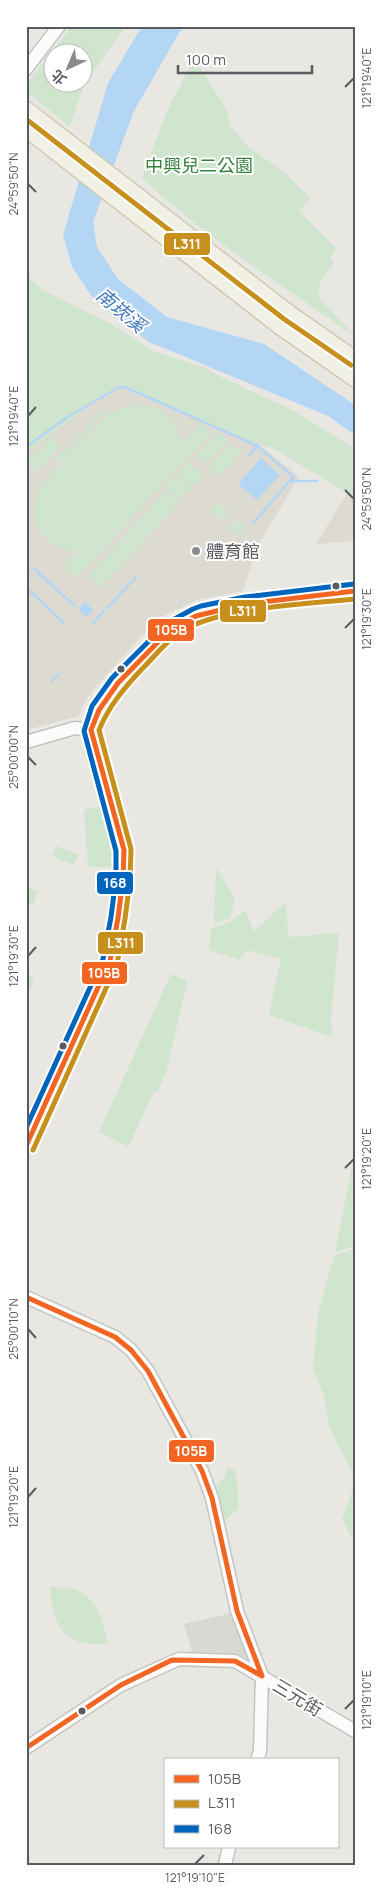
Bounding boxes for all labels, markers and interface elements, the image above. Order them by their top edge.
north arrow [42,42,92,92]
scale bar [178,42,312,74]
text: 121°19'40"E [358,47,375,108]
text: 100 m [186,49,226,70]
text: 北 [47,66,70,89]
text: 24°59'50"N [5,152,22,216]
park label: 中興兒二公園 [145,153,253,177]
line badge: L311 [163,232,211,256]
text: L311 [173,234,201,253]
water label: 南崁溪 [91,282,153,340]
text: 121°19'40"E [5,385,22,446]
text: 24°59'50"N [358,467,375,531]
place label: 體育館 [206,539,260,563]
marker: 體育館 [190,545,202,557]
unlabelled marker [331,581,341,591]
text: 121°19'30"E [358,588,375,650]
line badge: L311 [219,599,267,623]
text: L311 [229,601,257,620]
line badge: 105B [147,618,195,642]
text: 105B [155,620,187,639]
unlabelled marker [116,664,126,674]
text: 25°00'00"N [5,725,22,789]
line badge: 168 [96,871,134,895]
text: 168 [103,873,127,892]
text: 121°19'30"E [5,925,22,987]
line badge: L311 [97,931,144,955]
text: L311 [107,933,135,952]
line badge: 105B [81,961,128,985]
text: 105B [88,963,120,982]
unlabelled marker [58,1041,68,1051]
text: 121°19'20"E [358,1128,375,1190]
text: 25°00'10"N [5,1298,22,1360]
line badge: 105B [168,1439,215,1463]
text: 105B [175,1441,207,1460]
text: 121°19'20"E [5,1466,22,1528]
text: 121°19'10"E [358,1670,375,1730]
street label: 三元街 [269,1673,327,1721]
unlabelled marker [77,1706,87,1716]
legend [164,1758,338,1848]
text: 105B [208,1768,241,1789]
text: L311 [208,1792,236,1813]
text: 168 [208,1818,232,1839]
text: 121°19'10"E [165,1869,225,1886]

